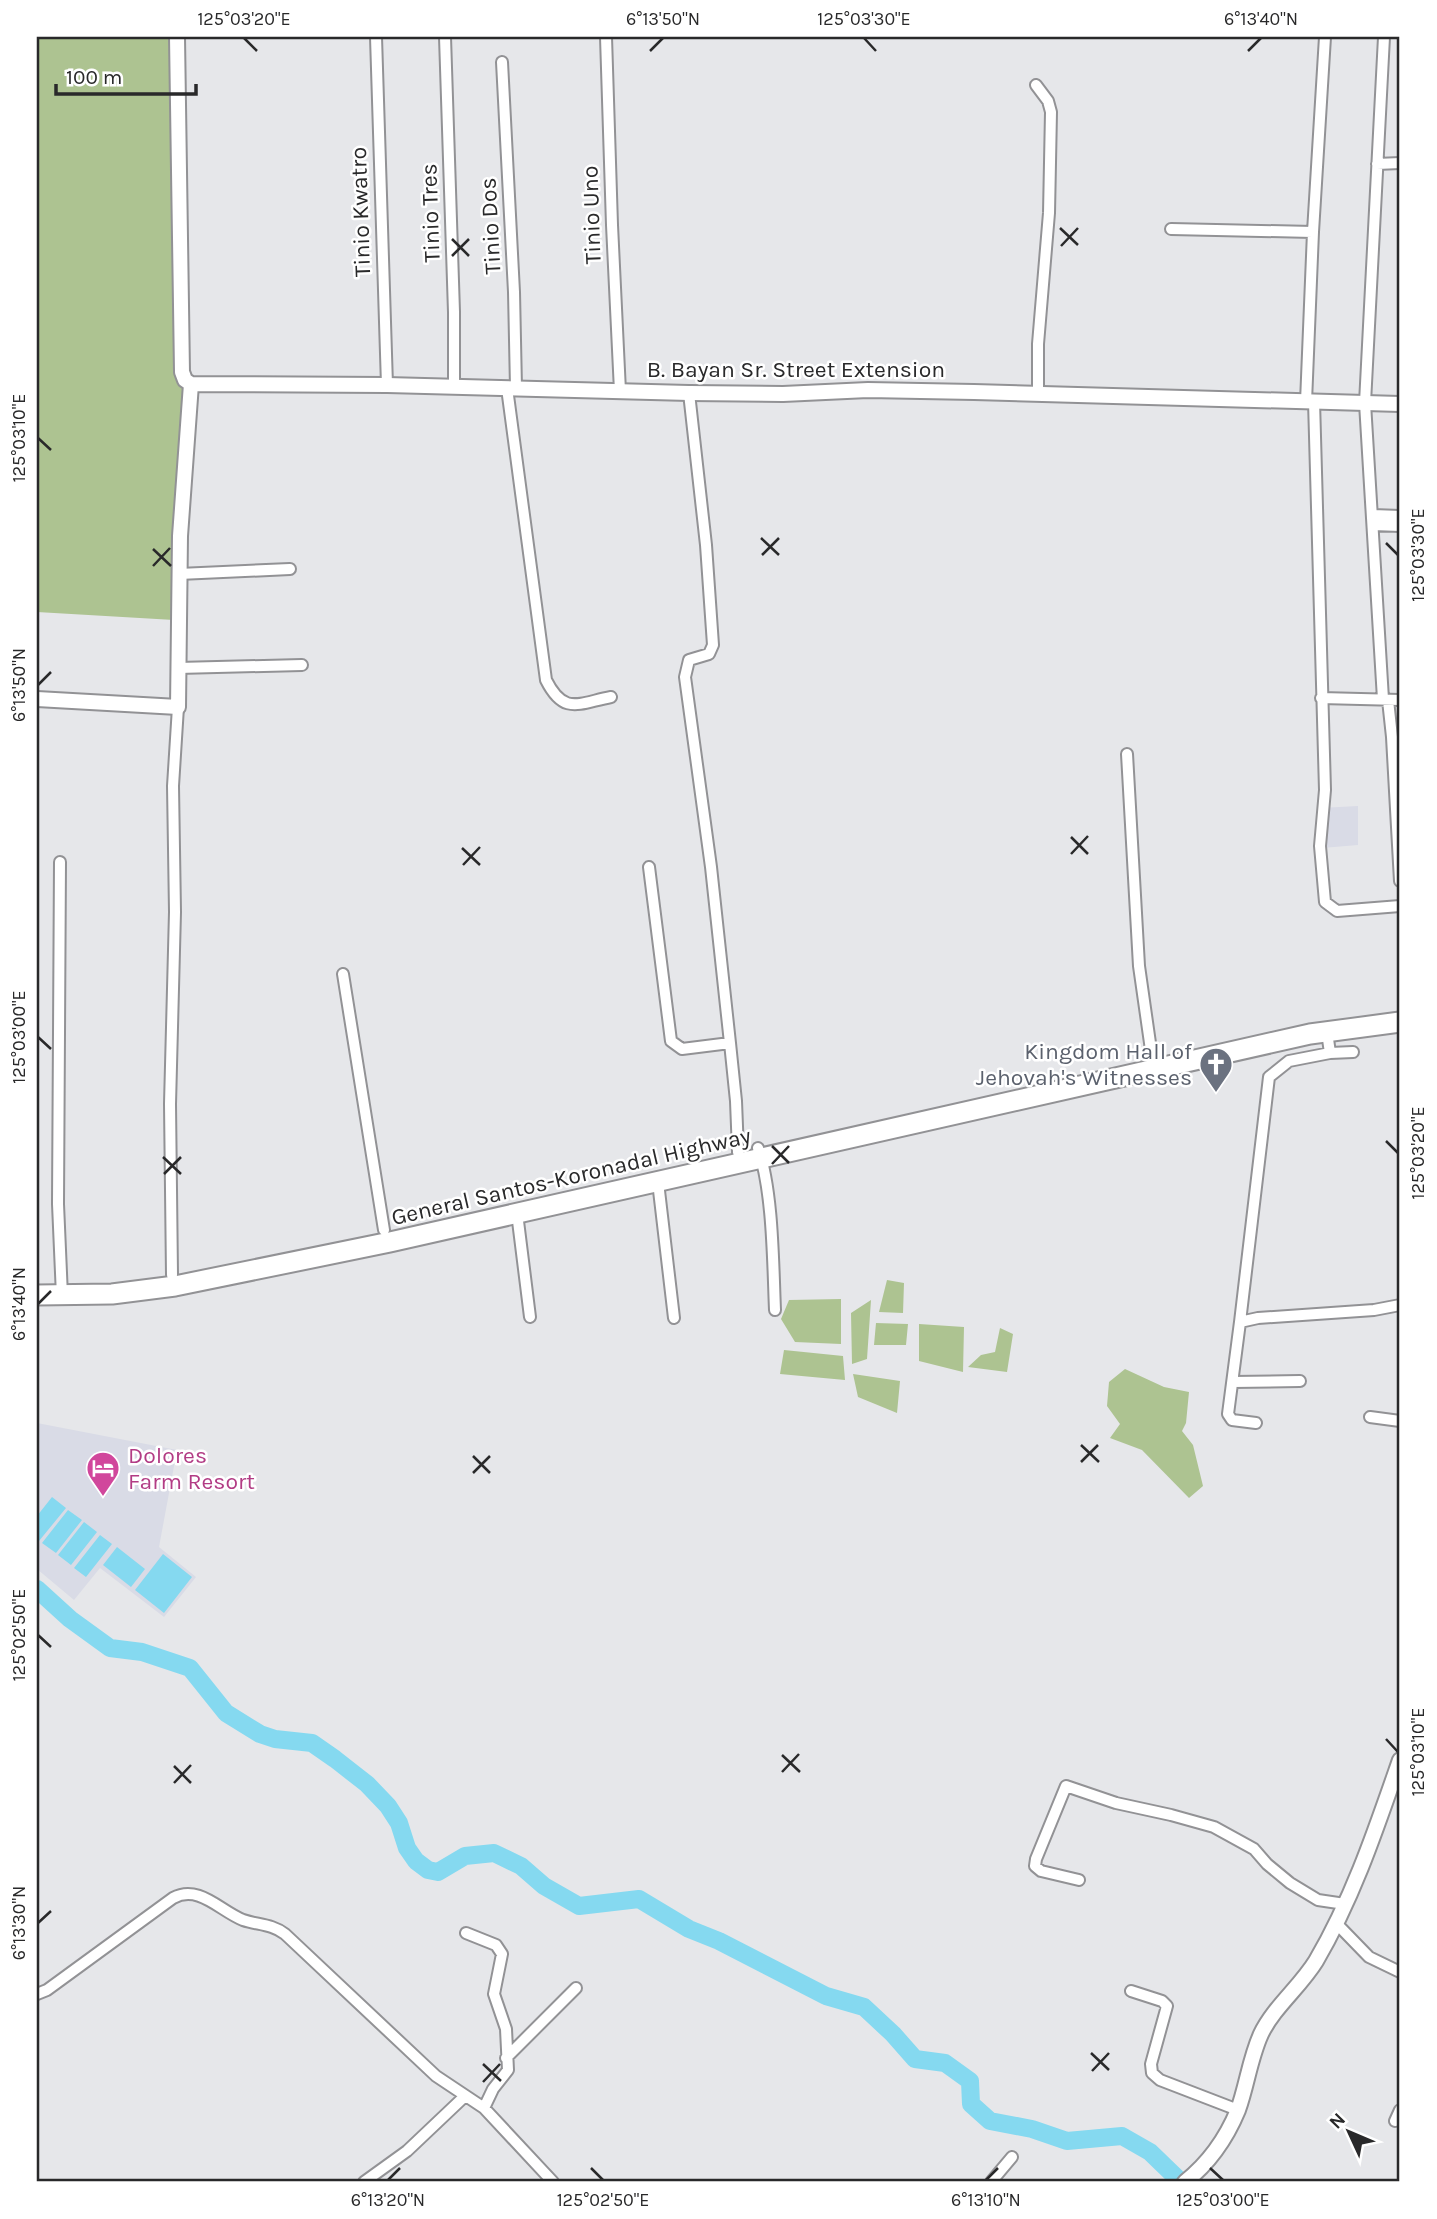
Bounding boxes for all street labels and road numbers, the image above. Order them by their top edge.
street label: Tinio Kwatro [345,147,376,277]
street label: Tinio Tres [415,163,446,263]
street label: Tinio Uno [576,165,607,265]
street label: Tinio Dos [474,177,507,275]
street label: B. Bayan Sr. Street Extension [647,356,945,383]
street label: General Santos-Koronadal Highway [389,1122,754,1231]

